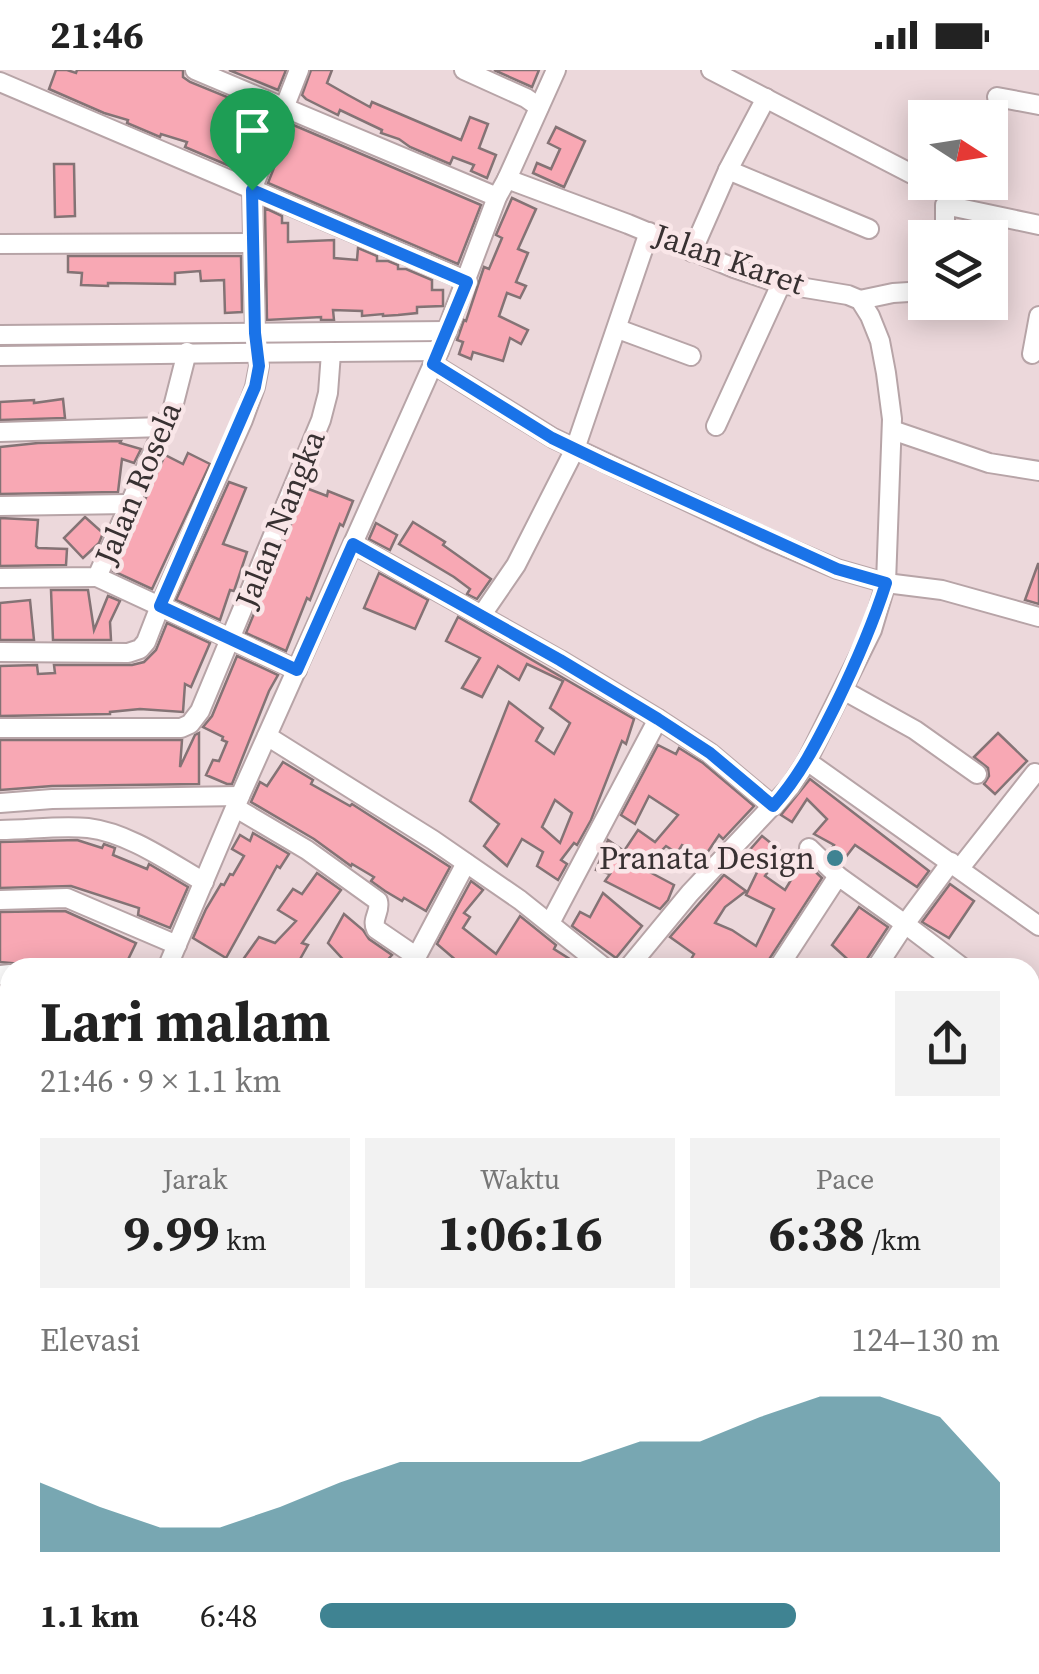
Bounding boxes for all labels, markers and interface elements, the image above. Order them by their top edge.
text: 21:46 [50,9,144,61]
pin [210,88,295,191]
north arrow [908,100,1008,200]
map controls [908,100,1008,320]
icon: arrive [225,103,280,158]
street label: Jalan Karet [647,212,811,306]
button: layers [908,220,1008,320]
street label: Jalan Rosela [84,394,192,572]
street label: Jalan Nangka [224,423,336,615]
place label: Pranata Design [599,836,815,880]
marker: Pranata Design [824,847,846,869]
text: Lari malam [40,984,331,1059]
button: share [895,991,1000,1096]
text: 21:46 · 9 × 1.1 km [40,1059,281,1103]
text: Jarak [163,1160,227,1198]
text: Waktu [480,1160,560,1198]
text: Pace [816,1160,874,1198]
text: 9.99 [123,1198,220,1267]
text: 1:06:16 [437,1198,603,1267]
text: 6:38 [769,1198,865,1267]
text: km [220,1221,267,1259]
text: /km [865,1221,921,1259]
text: Elevasi [40,1318,140,1362]
text: 124–130 m [851,1318,1000,1362]
text: 1.1 km [40,1594,139,1638]
text: 6:48 [200,1594,258,1638]

